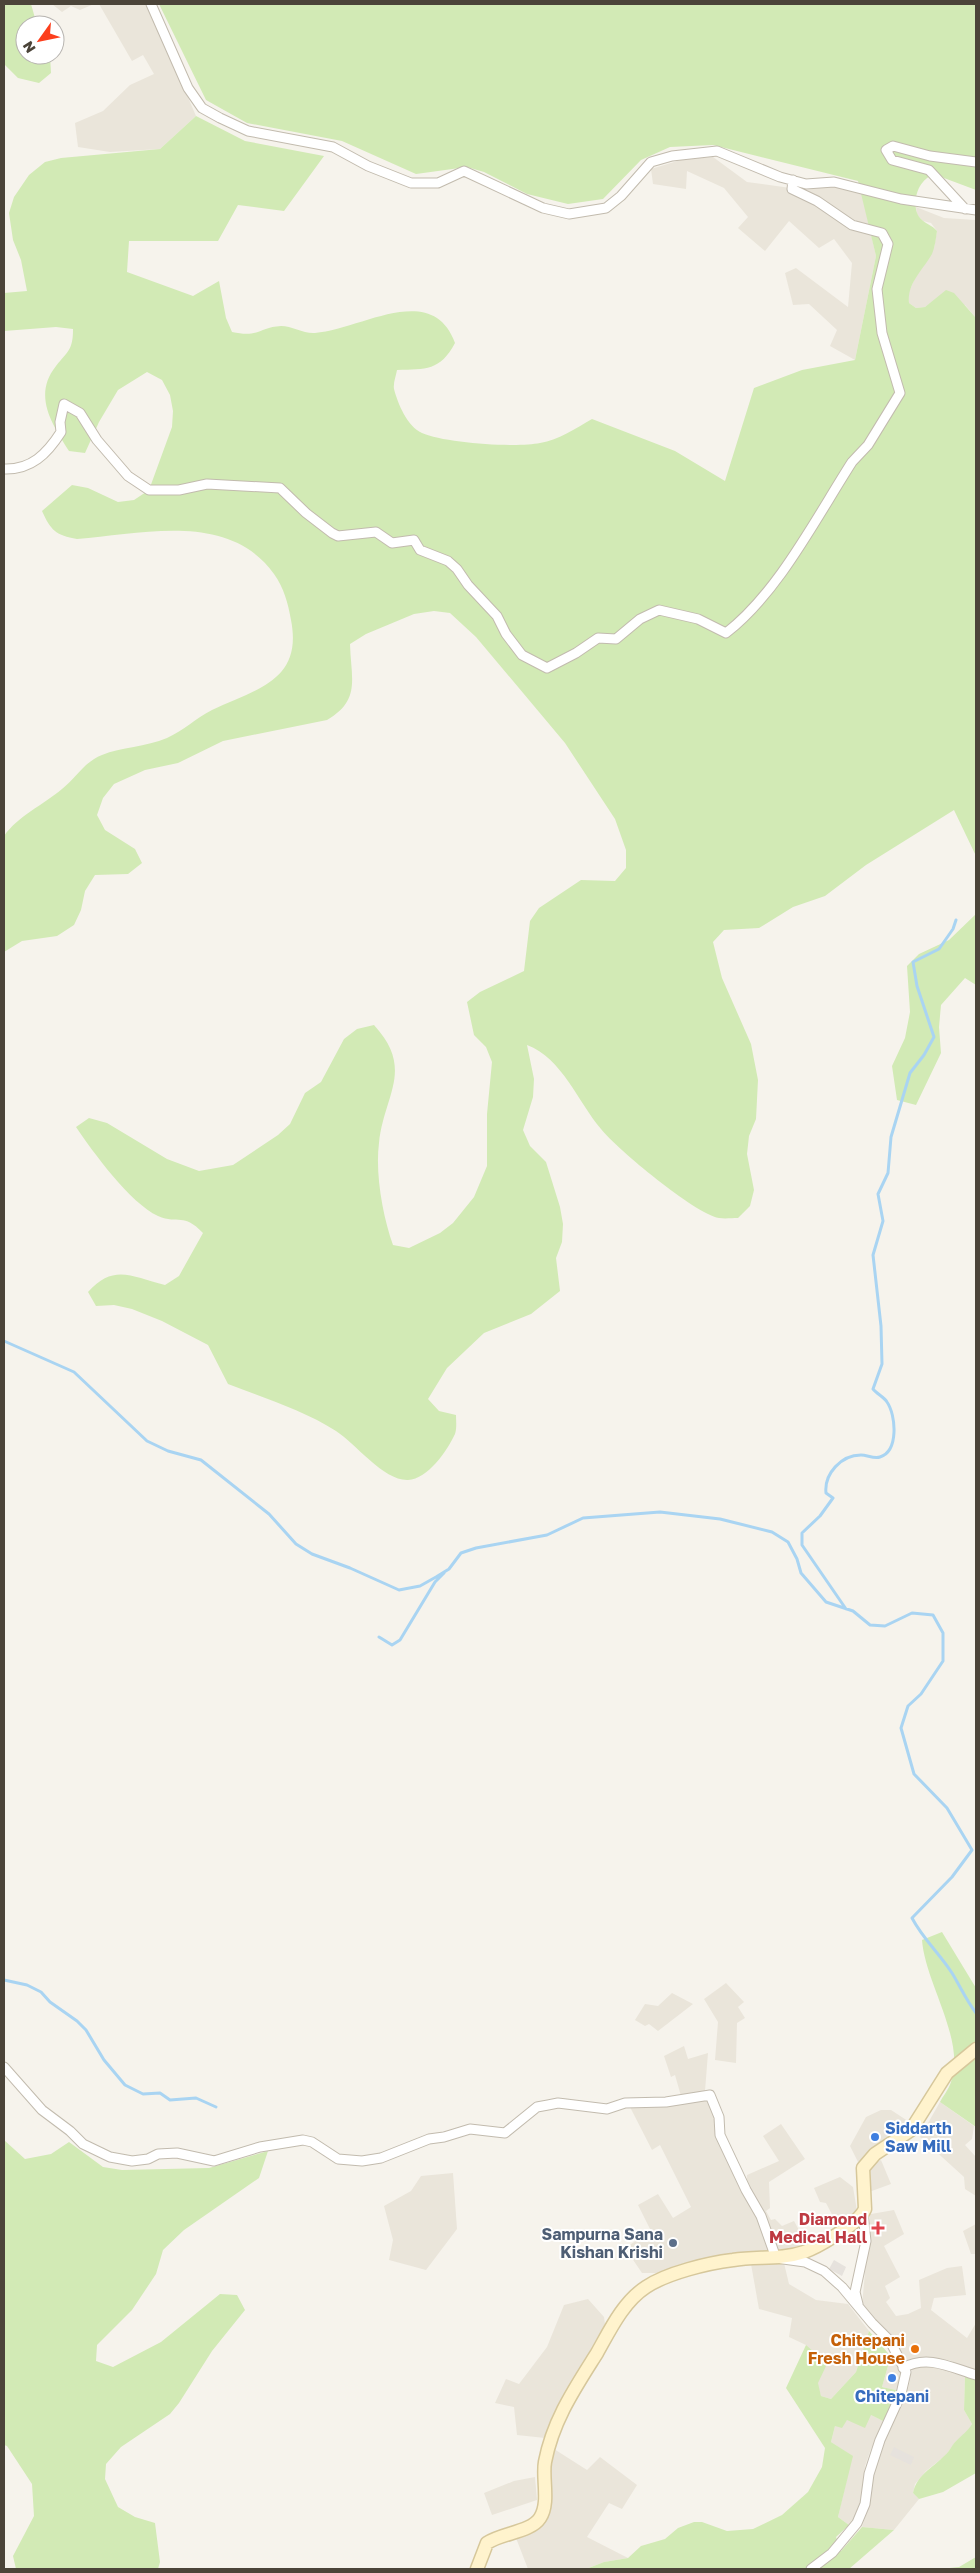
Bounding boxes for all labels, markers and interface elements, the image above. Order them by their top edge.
north arrow [15,15,65,65]
text: N [19,38,39,56]
place label: Siddarth Saw Mill [885,2118,952,2156]
marker: Siddarth Saw Mill [869,2131,881,2143]
place label: Diamond Medical Hall [769,2209,868,2247]
marker: Diamond Medical Hall [871,2221,885,2235]
place label: Sampurna Sana Kishan Krishi [541,2224,663,2262]
marker: Sampurna Sana Kishan Krishi [667,2237,679,2249]
place label: Chitepani Fresh House [808,2330,905,2368]
marker: Chitepani Fresh House [909,2343,921,2355]
marker: Chitepani [886,2372,898,2384]
place label: Chitepani [855,2386,929,2406]

